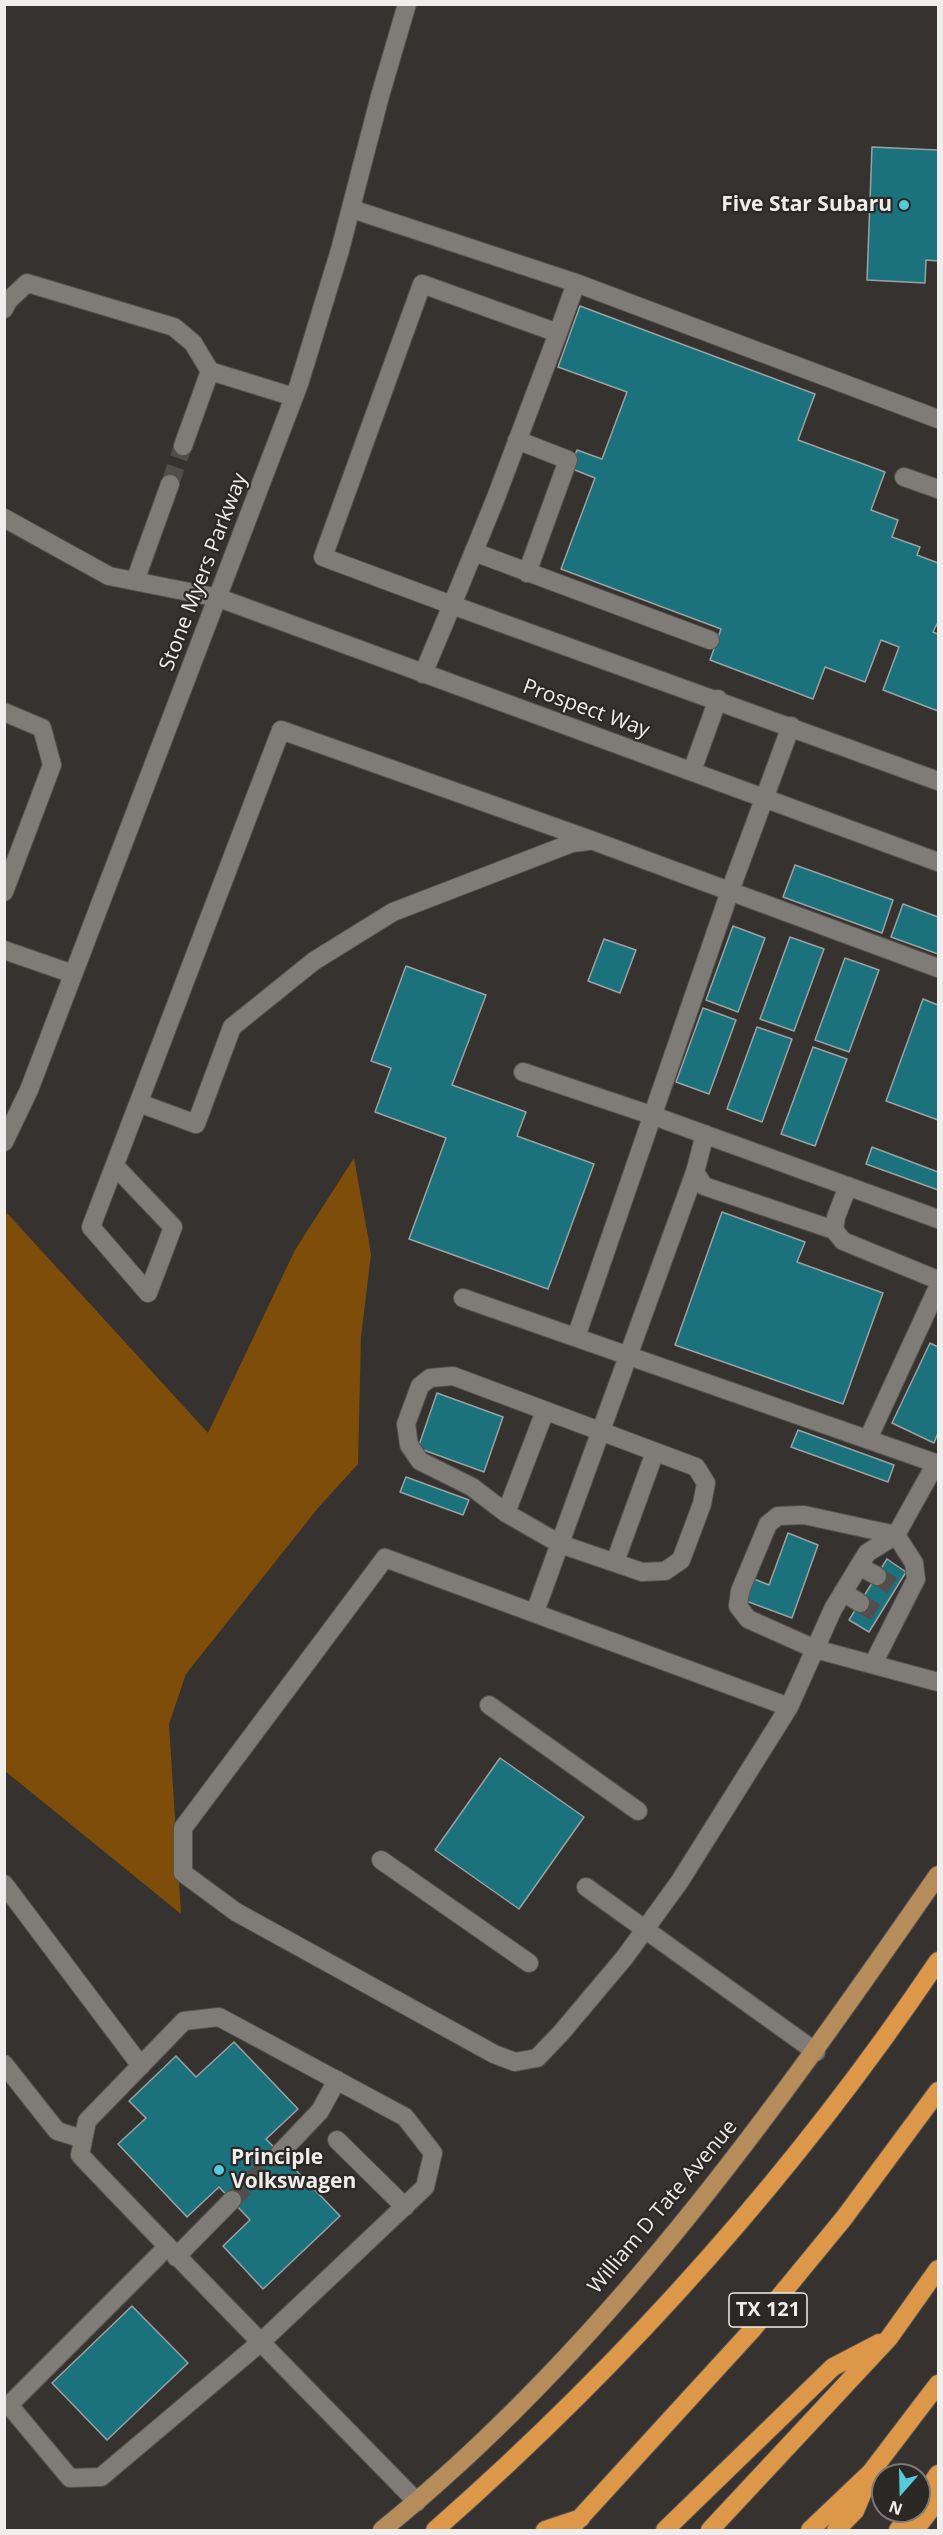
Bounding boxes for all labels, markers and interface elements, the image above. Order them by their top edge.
place label: Five Star Subaru [721,192,892,218]
marker: Five Star Subaru [897,198,911,212]
street label: Stone Myers Parkway [155,470,253,674]
street label: Prospect Way [519,674,653,744]
street label: William D Tate Avenue [583,2115,743,2299]
place label: Principle Volkswagen [231,2145,356,2195]
marker: Principle Volkswagen [212,2163,226,2177]
road number: TX 121 [729,2293,807,2327]
north arrow [871,2463,931,2523]
text: N [886,2495,905,2521]

